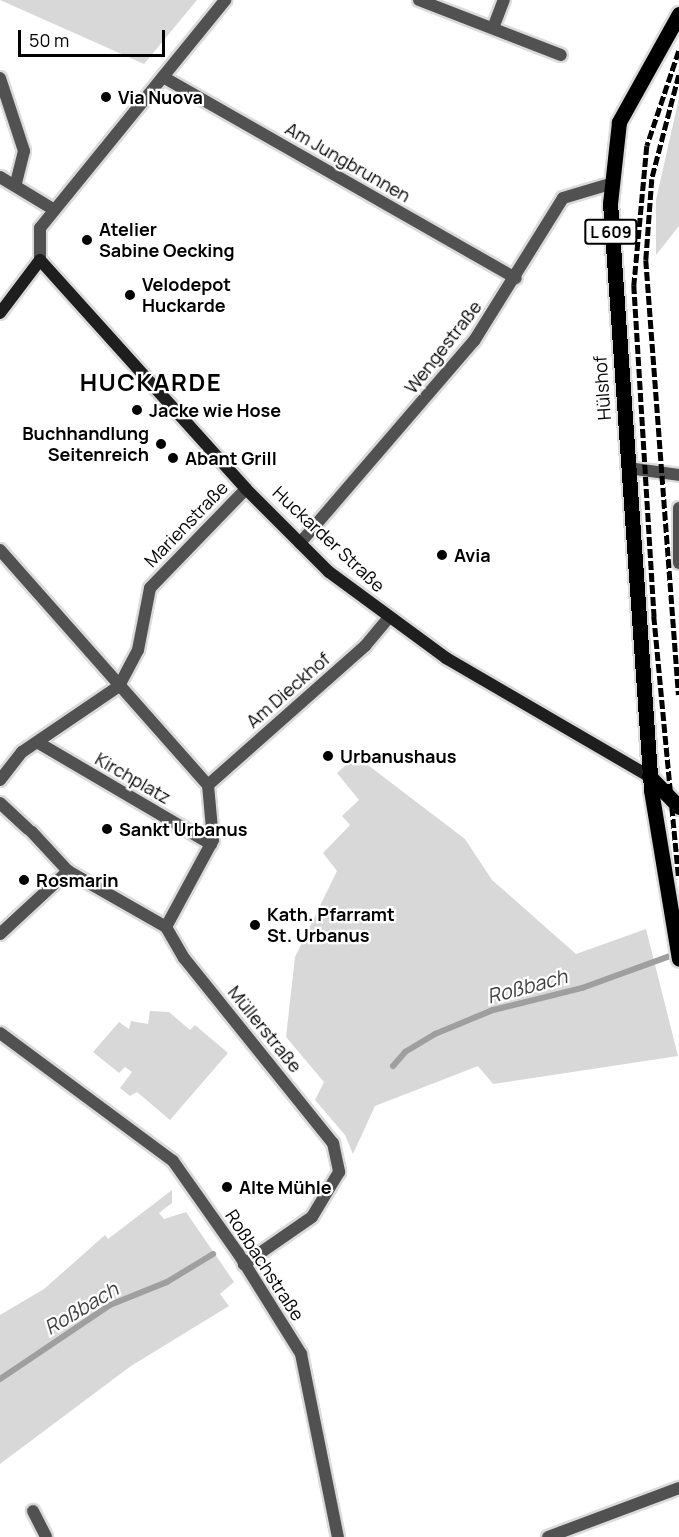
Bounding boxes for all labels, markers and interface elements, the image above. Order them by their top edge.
scale bar [21,18,168,56]
text: 50 m [29,28,69,52]
place label: Via Nuova [118,86,203,108]
marker: Via Nuova [99,90,113,104]
street label: Am Jungbrunnen [282,117,414,207]
place label: Atelier Sabine Oecking [99,219,235,262]
road number: L 609 [582,219,640,245]
marker: Atelier Sabine Oecking [80,233,94,247]
place label: Velodepot Huckarde [142,274,231,316]
marker: Velodepot Huckarde [123,288,137,302]
street label: Wengestraße [400,296,486,398]
street label: Hülshof [589,355,615,421]
district label: HUCKARDE [80,368,222,396]
place label: Jacke wie Hose [149,399,281,421]
marker: Jacke wie Hose [130,403,144,417]
place label: Buchhandlung Seitenreich [22,423,149,466]
marker: Buchhandlung Seitenreich [154,437,168,451]
place label: Abant Grill [185,447,277,469]
marker: Abant Grill [166,451,180,465]
street label: Marienstraße [140,477,232,571]
street label: Huckarder Straße [269,482,389,596]
place label: Avia [454,544,491,566]
marker: Avia [435,548,449,562]
street label: Am Dieckhof [242,648,334,732]
place label: Urbanushaus [340,745,456,767]
street label: Kirchplatz [91,748,175,808]
marker: Urbanushaus [321,749,335,763]
place label: Sankt Urbanus [119,818,247,840]
marker: Sankt Urbanus [100,822,114,836]
place label: Rosmarin [36,869,119,891]
marker: Rosmarin [17,873,31,887]
place label: Kath. Pfarramt St. Urbanus [267,904,395,946]
marker: Kath. Pfarramt St. Urbanus [248,918,262,932]
water label: Roßbach [484,964,570,1008]
street label: Müllerstraße [224,981,306,1077]
place label: Alte Mühle [239,1176,332,1198]
marker: Alte Mühle [220,1180,234,1194]
street label: Roßbachstraße [221,1205,309,1325]
water label: Roßbach [40,1277,122,1339]

